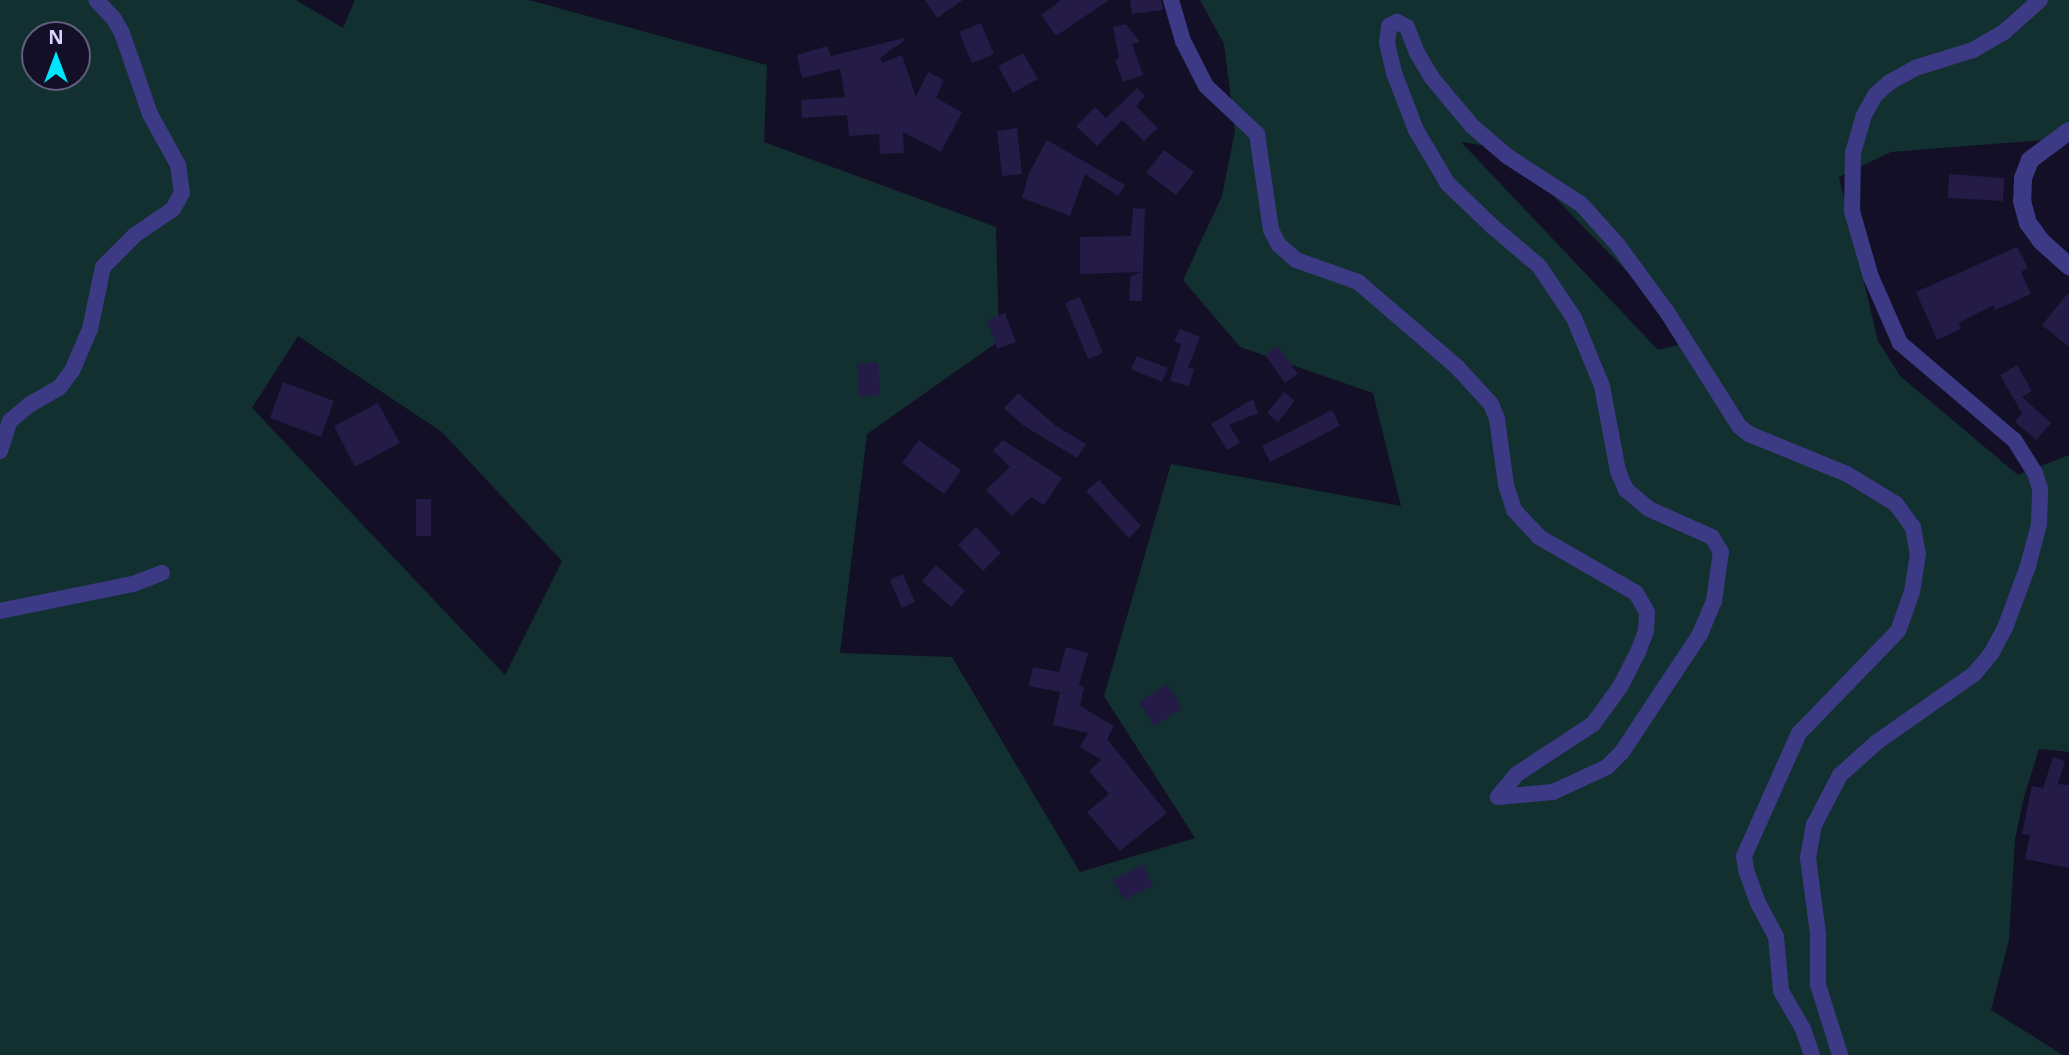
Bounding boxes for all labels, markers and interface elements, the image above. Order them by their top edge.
north arrow [21,21,91,91]
text: N [48,24,64,50]

